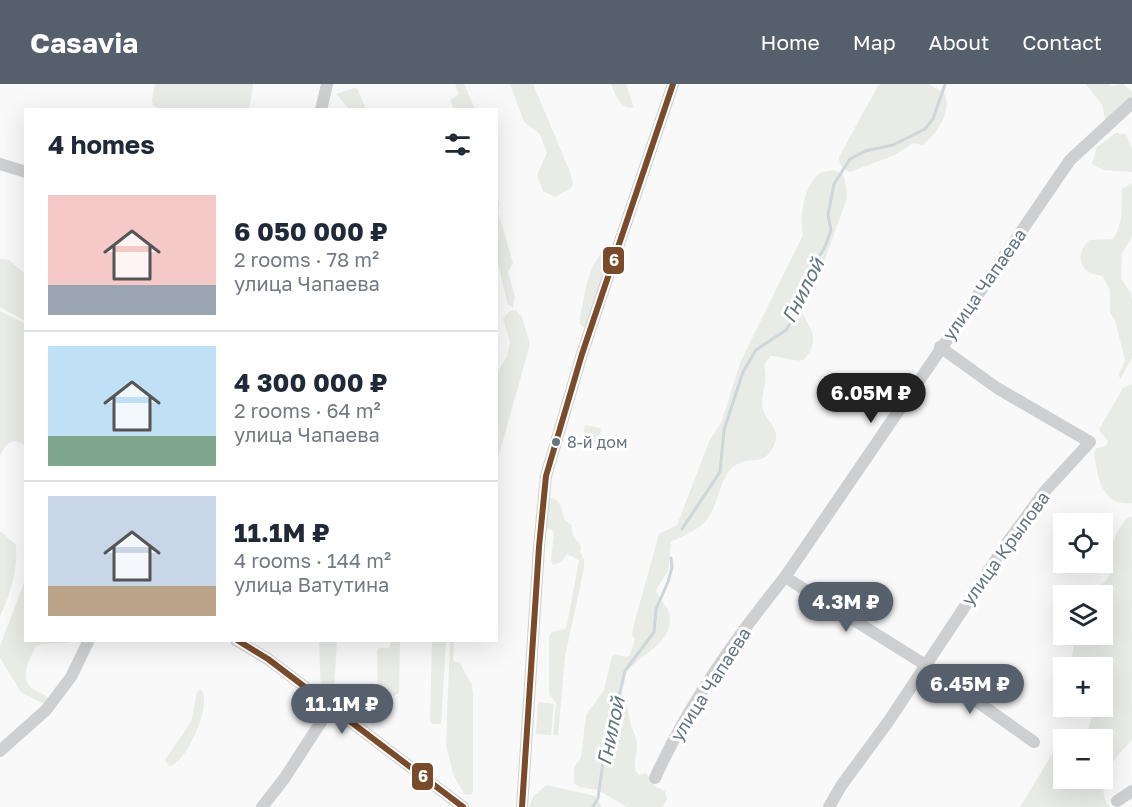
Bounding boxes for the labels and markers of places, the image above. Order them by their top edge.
pin: 6.05M ₽ [816,373,926,424]
place label: 8-й дом [567,432,627,452]
marker: 8-й дом [550,436,562,448]
pin: 4.3M ₽ [797,582,895,633]
pin: 6.45M ₽ [915,664,1025,715]
pin: 11.1M ₽ [287,684,397,735]

